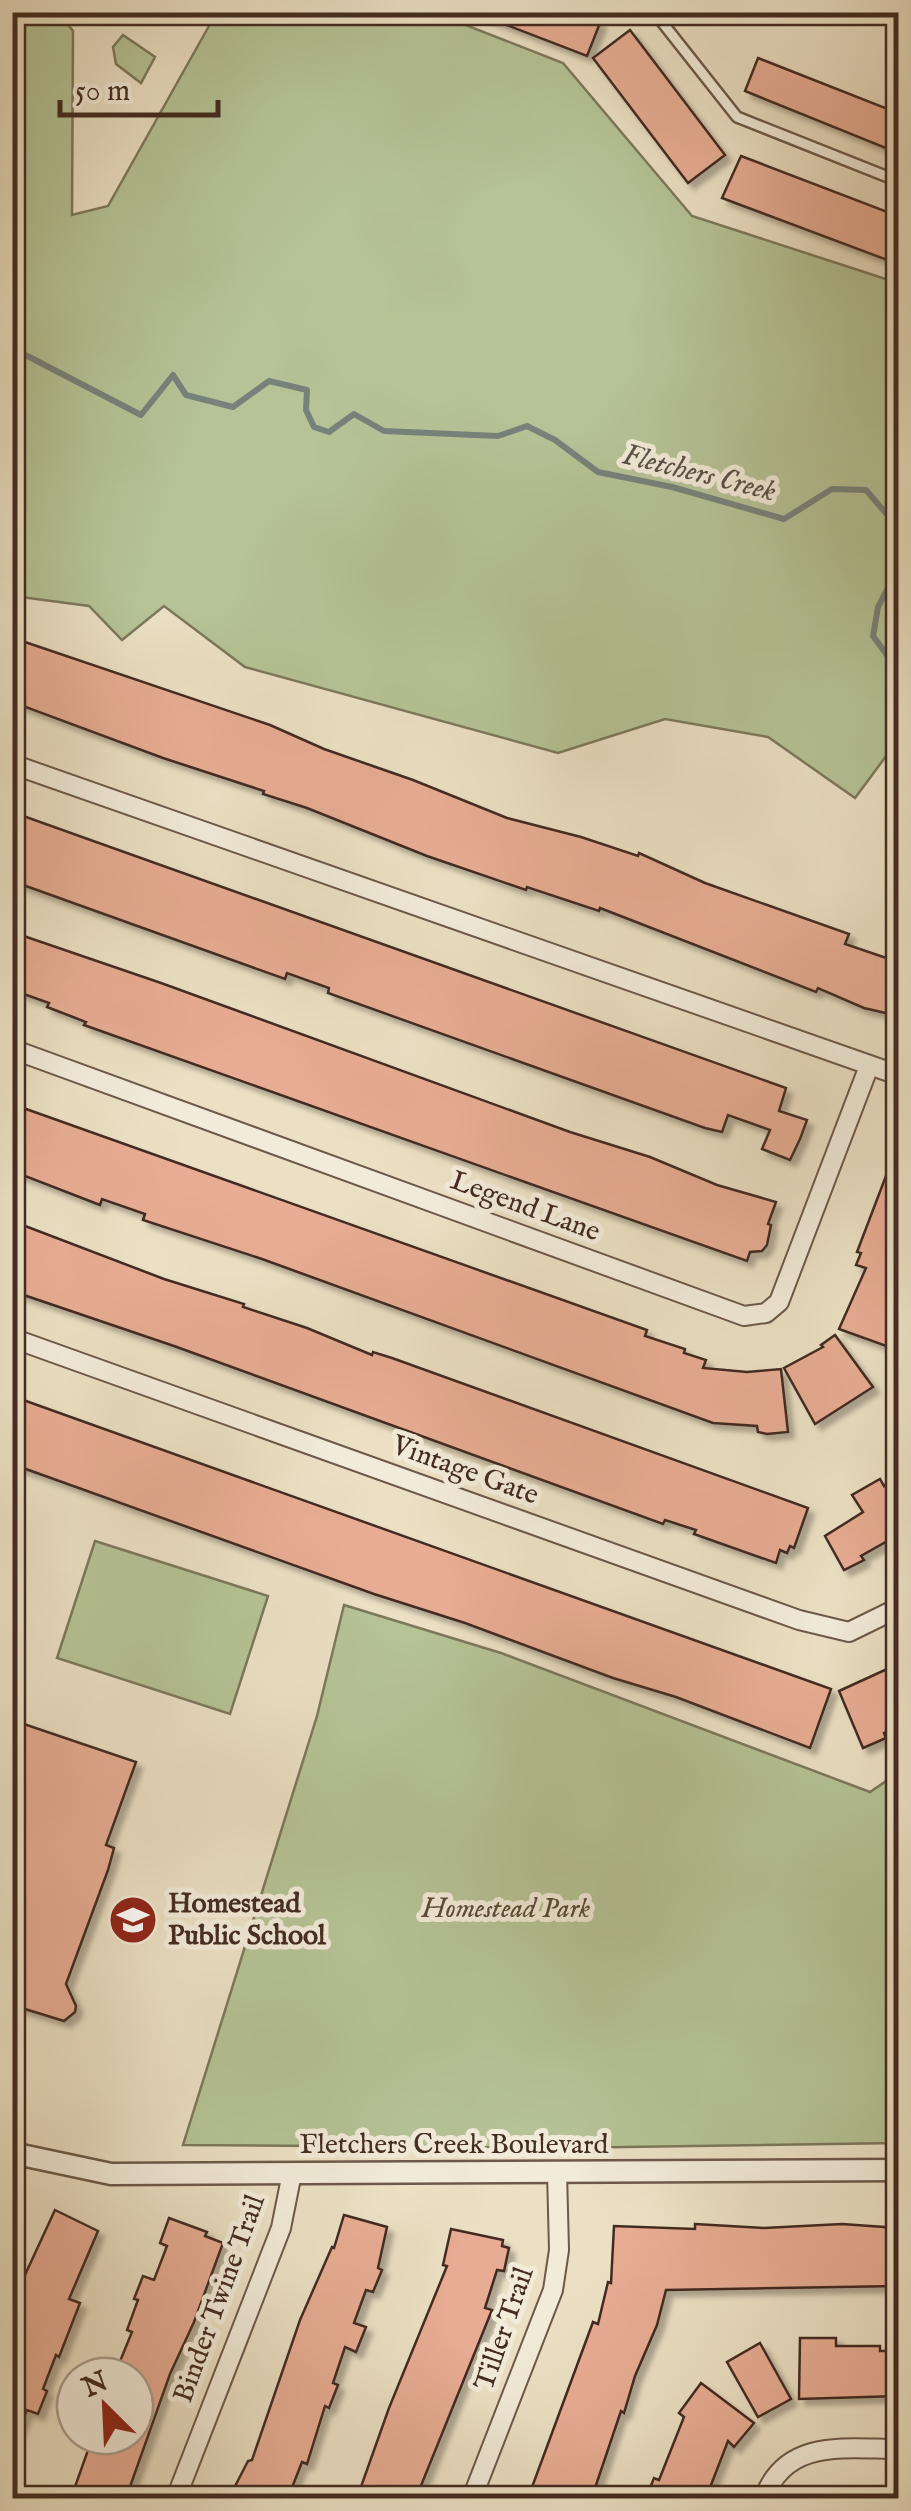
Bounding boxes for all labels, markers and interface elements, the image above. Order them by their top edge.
scale bar [60,55,218,117]
text: 50 m [75,73,130,111]
water label: Fletchers Creek [618,437,780,511]
street label: Legend Lane [445,1164,605,1250]
street label: Vintage Gate [386,1428,543,1514]
place label: Homestead Public School [168,1887,327,1954]
park label: Homestead Park [421,1892,590,1927]
school or university icon: Homestead Public School [107,1894,159,1946]
street label: Fletchers Creek Boulevard [300,2128,608,2163]
street label: Binder Twine Trail [166,2190,274,2408]
street label: Tiller Trail [468,2262,543,2395]
north arrow [55,2356,155,2456]
text: N [77,2365,114,2407]

